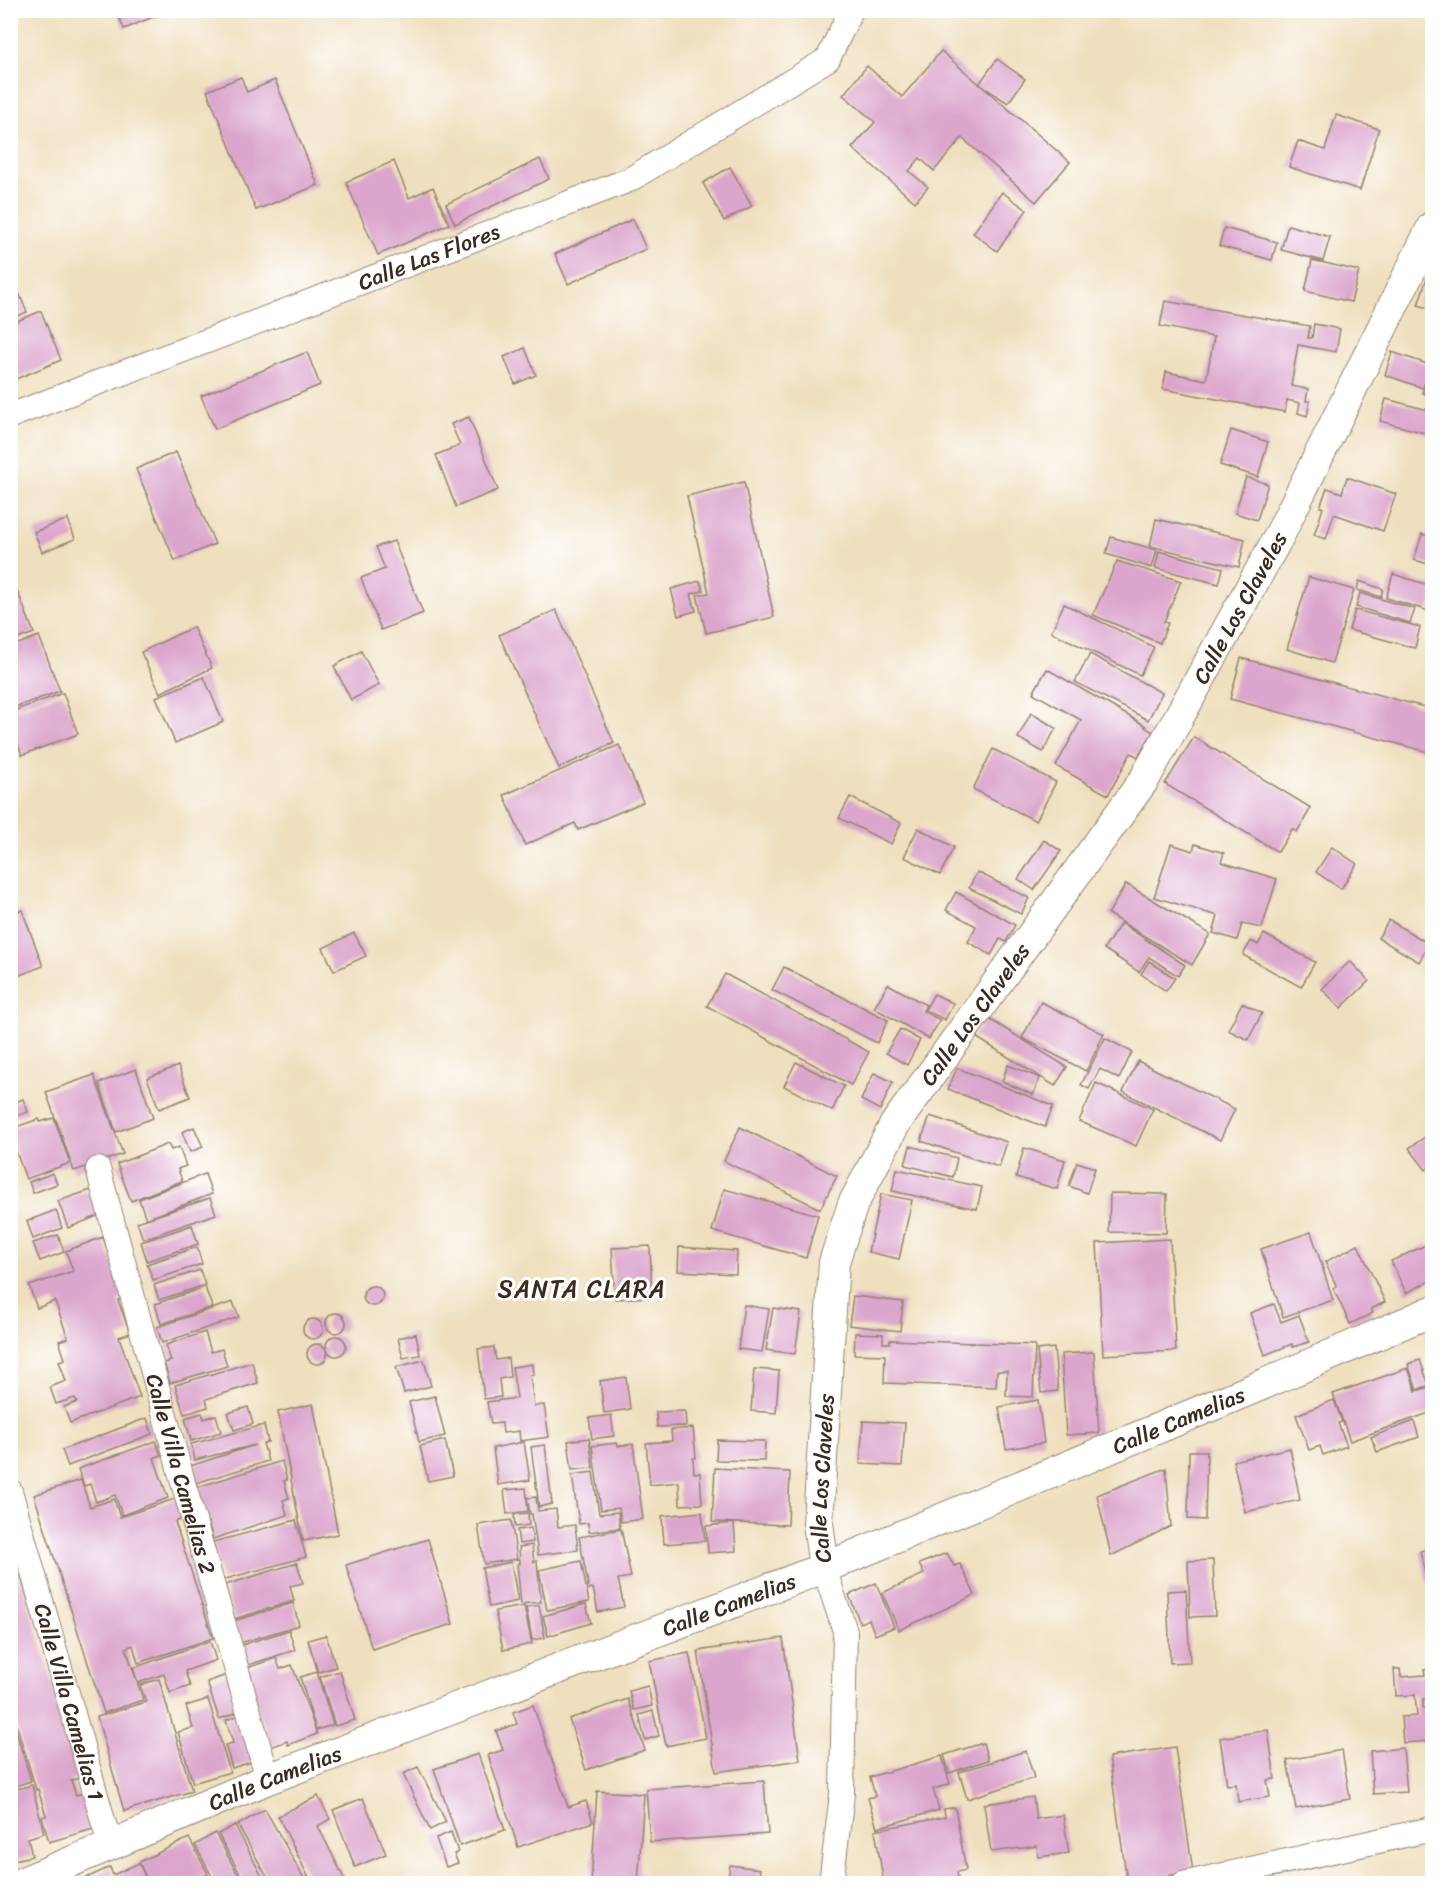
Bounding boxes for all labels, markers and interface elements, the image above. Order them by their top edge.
street label: Calle Las Flores [352,212,505,302]
street label: Calle Los Claveles [1182,524,1299,691]
street label: Calle Los Claveles [910,934,1041,1094]
district label: SANTA CLARA [498,1268,666,1310]
street label: Calle Villa Camelias 2 [134,1369,227,1579]
street label: Calle Camelias [1106,1375,1252,1465]
street label: Calle Los Claveles [799,1392,846,1565]
street label: Calle Camelias [656,1561,803,1648]
street label: Calle Villa Camelias 1 [23,1599,115,1805]
street label: Calle Camelias [202,1733,348,1822]

